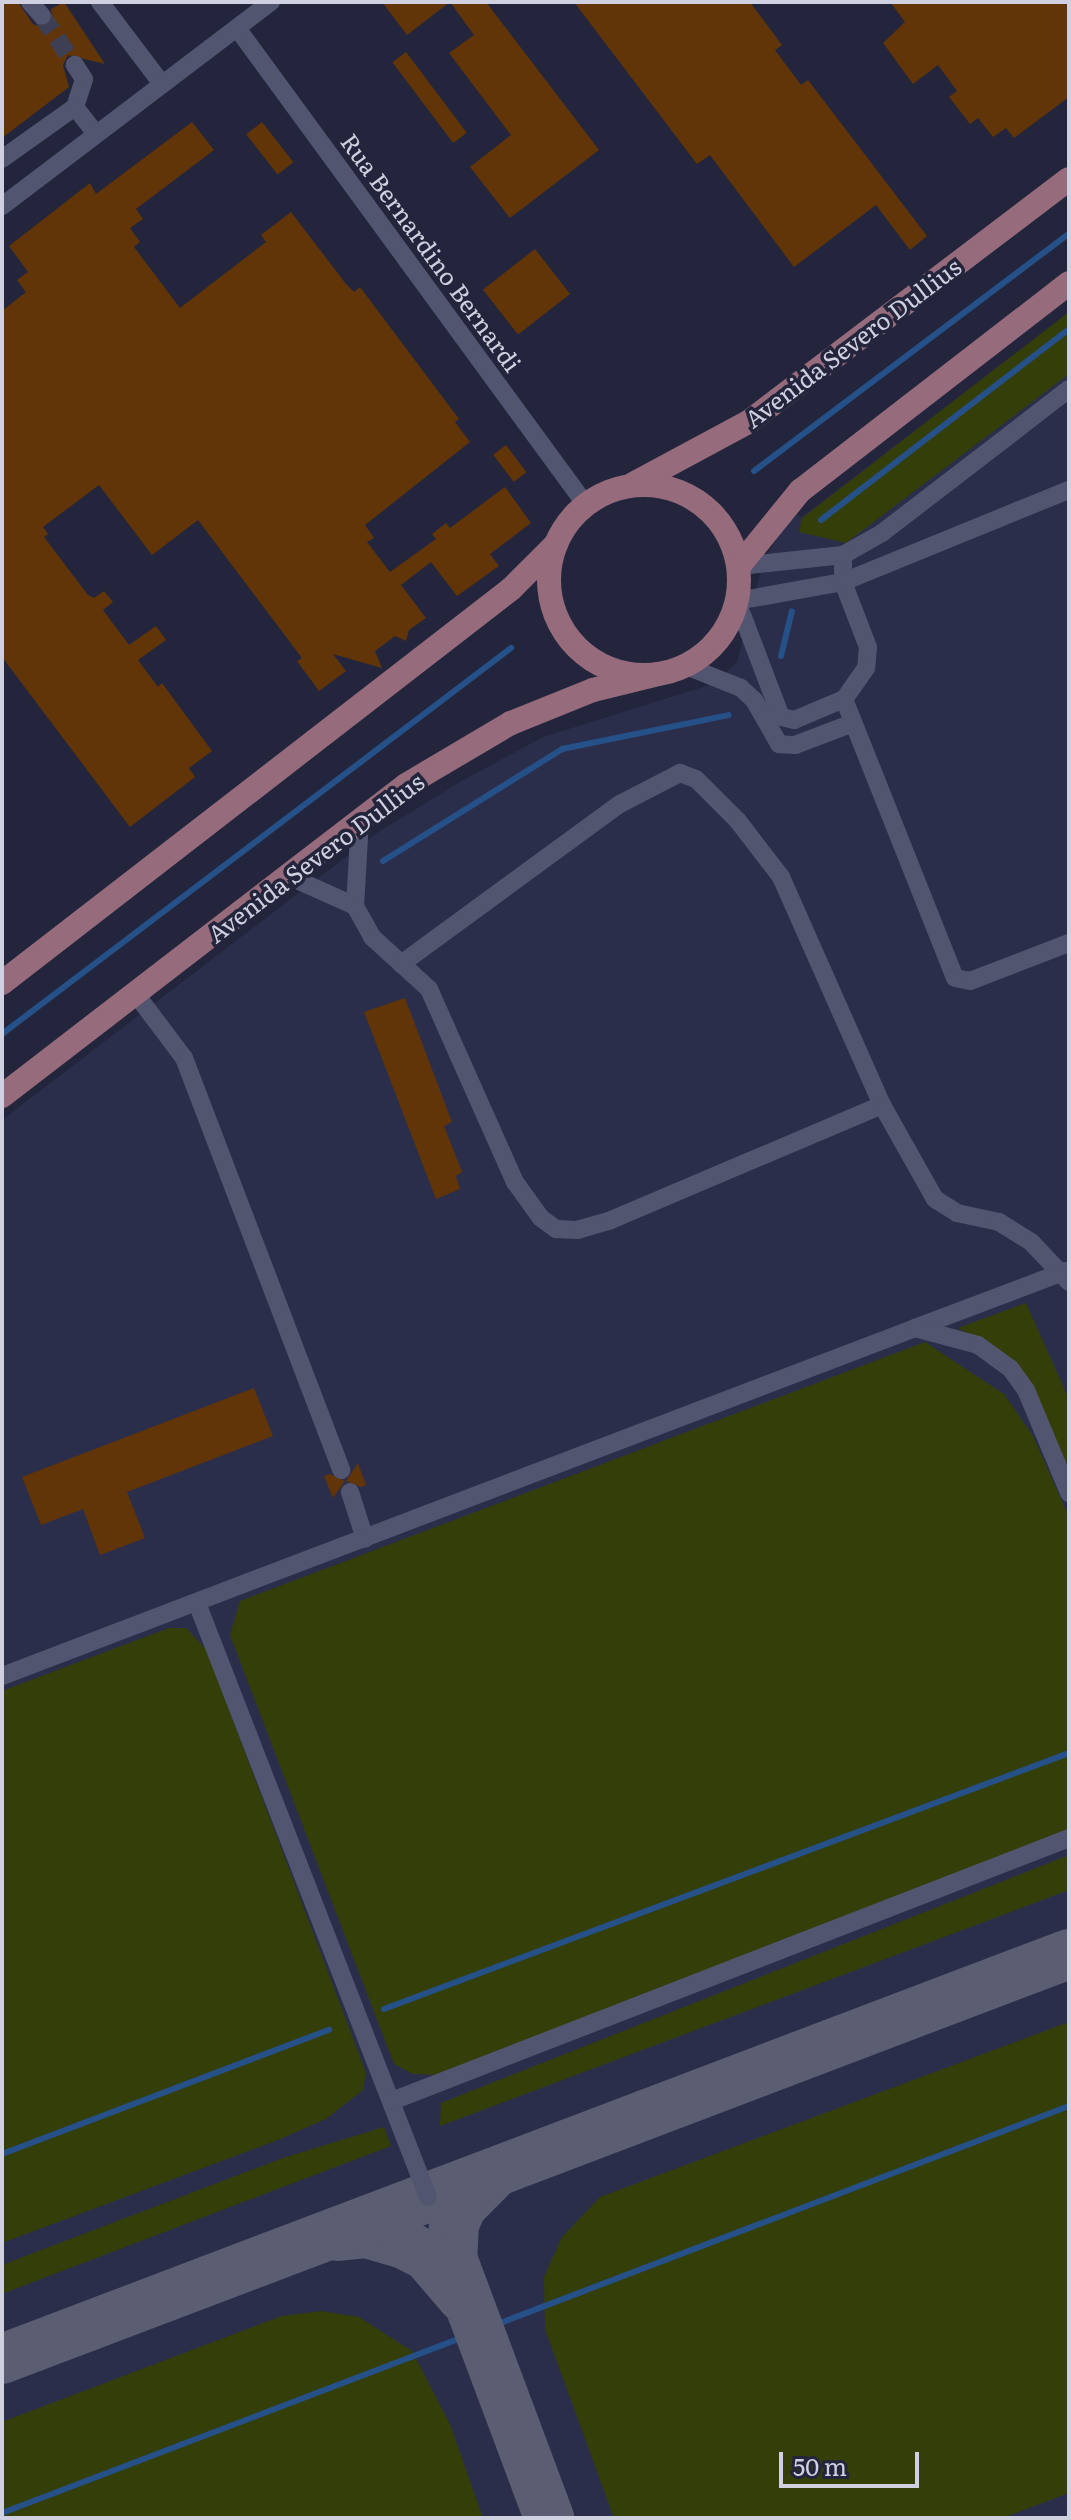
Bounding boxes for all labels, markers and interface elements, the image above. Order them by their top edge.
street label: Rua Bernardino Bernardi [336,127,528,377]
street label: Avenida Severo Dullius [738,251,966,433]
street label: Avenida Severo Dullius [201,766,429,948]
scale bar [783,2436,923,2486]
text: 50 m [793,2448,847,2483]

